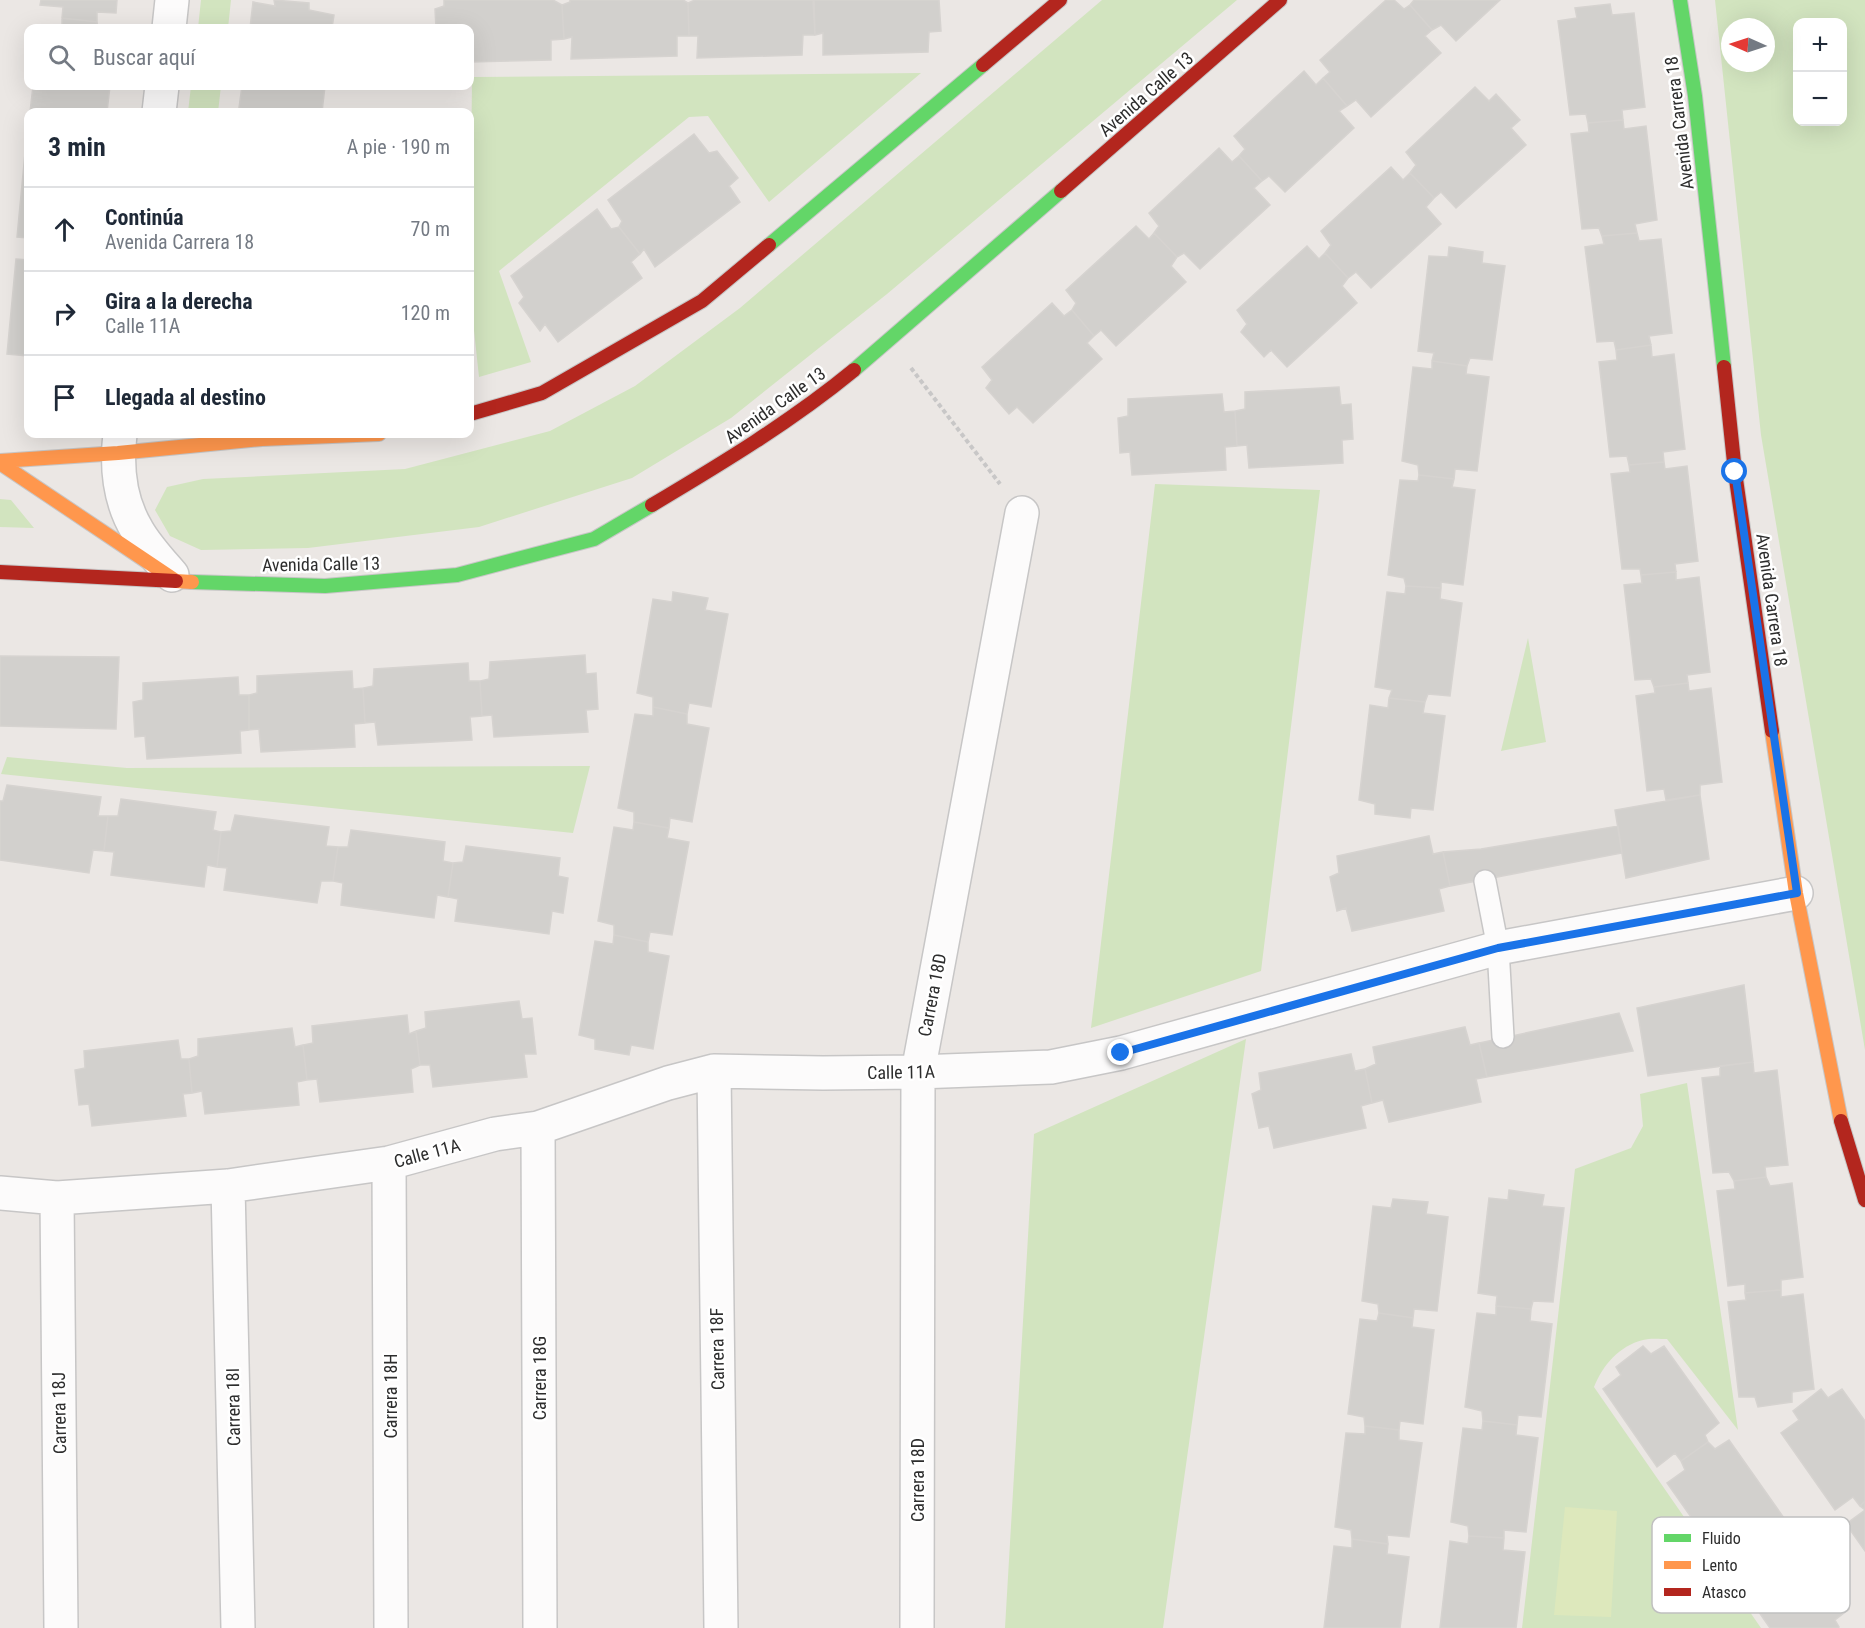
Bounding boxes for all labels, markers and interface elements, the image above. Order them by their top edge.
north arrow [1721,18,1775,72]
map controls [1793,18,1847,126]
button: + [1793,18,1847,72]
search box [24,24,474,90]
icon: search [45,41,78,74]
text: Buscar aquí [93,45,196,70]
street label: Avenida Calle 13 [1095,47,1197,141]
street label: Avenida Carrera 18 [1660,55,1698,191]
button: − [1793,72,1847,126]
text: 3 min [48,132,106,162]
text: A pie · 190 m [347,135,450,159]
text: Continúa [105,205,184,230]
icon: ahead [48,213,81,246]
text: 70 m [411,217,450,241]
text: Avenida Carrera 18 [105,230,254,254]
text: Gira a la derecha [105,289,253,314]
icon: right [48,297,81,330]
text: 120 m [401,301,450,325]
text: Calle 11A [105,314,180,338]
street label: Avenida Calle 13 [721,363,829,447]
icon: arrive [48,381,81,414]
text: Llegada al destino [105,385,266,410]
route start [1721,458,1747,484]
street label: Avenida Carrera 18 [1752,532,1792,668]
street label: Avenida Calle 13 [262,552,380,576]
street label: Carrera 18D [914,952,950,1038]
route end [1107,1039,1133,1065]
street label: Calle 11A [867,1061,936,1083]
street label: Calle 11A [392,1134,463,1172]
street label: Carrera 18F [706,1307,728,1390]
street label: Carrera 18G [529,1336,550,1420]
street label: Carrera 18H [380,1354,401,1438]
street label: Carrera 18I [222,1368,244,1446]
street label: Carrera 18J [48,1372,70,1454]
street label: Carrera 18D [907,1438,928,1522]
legend [1652,1517,1850,1613]
text: Fluido [1702,1529,1741,1548]
text: Lento [1702,1556,1737,1575]
text: Atasco [1702,1583,1746,1602]

